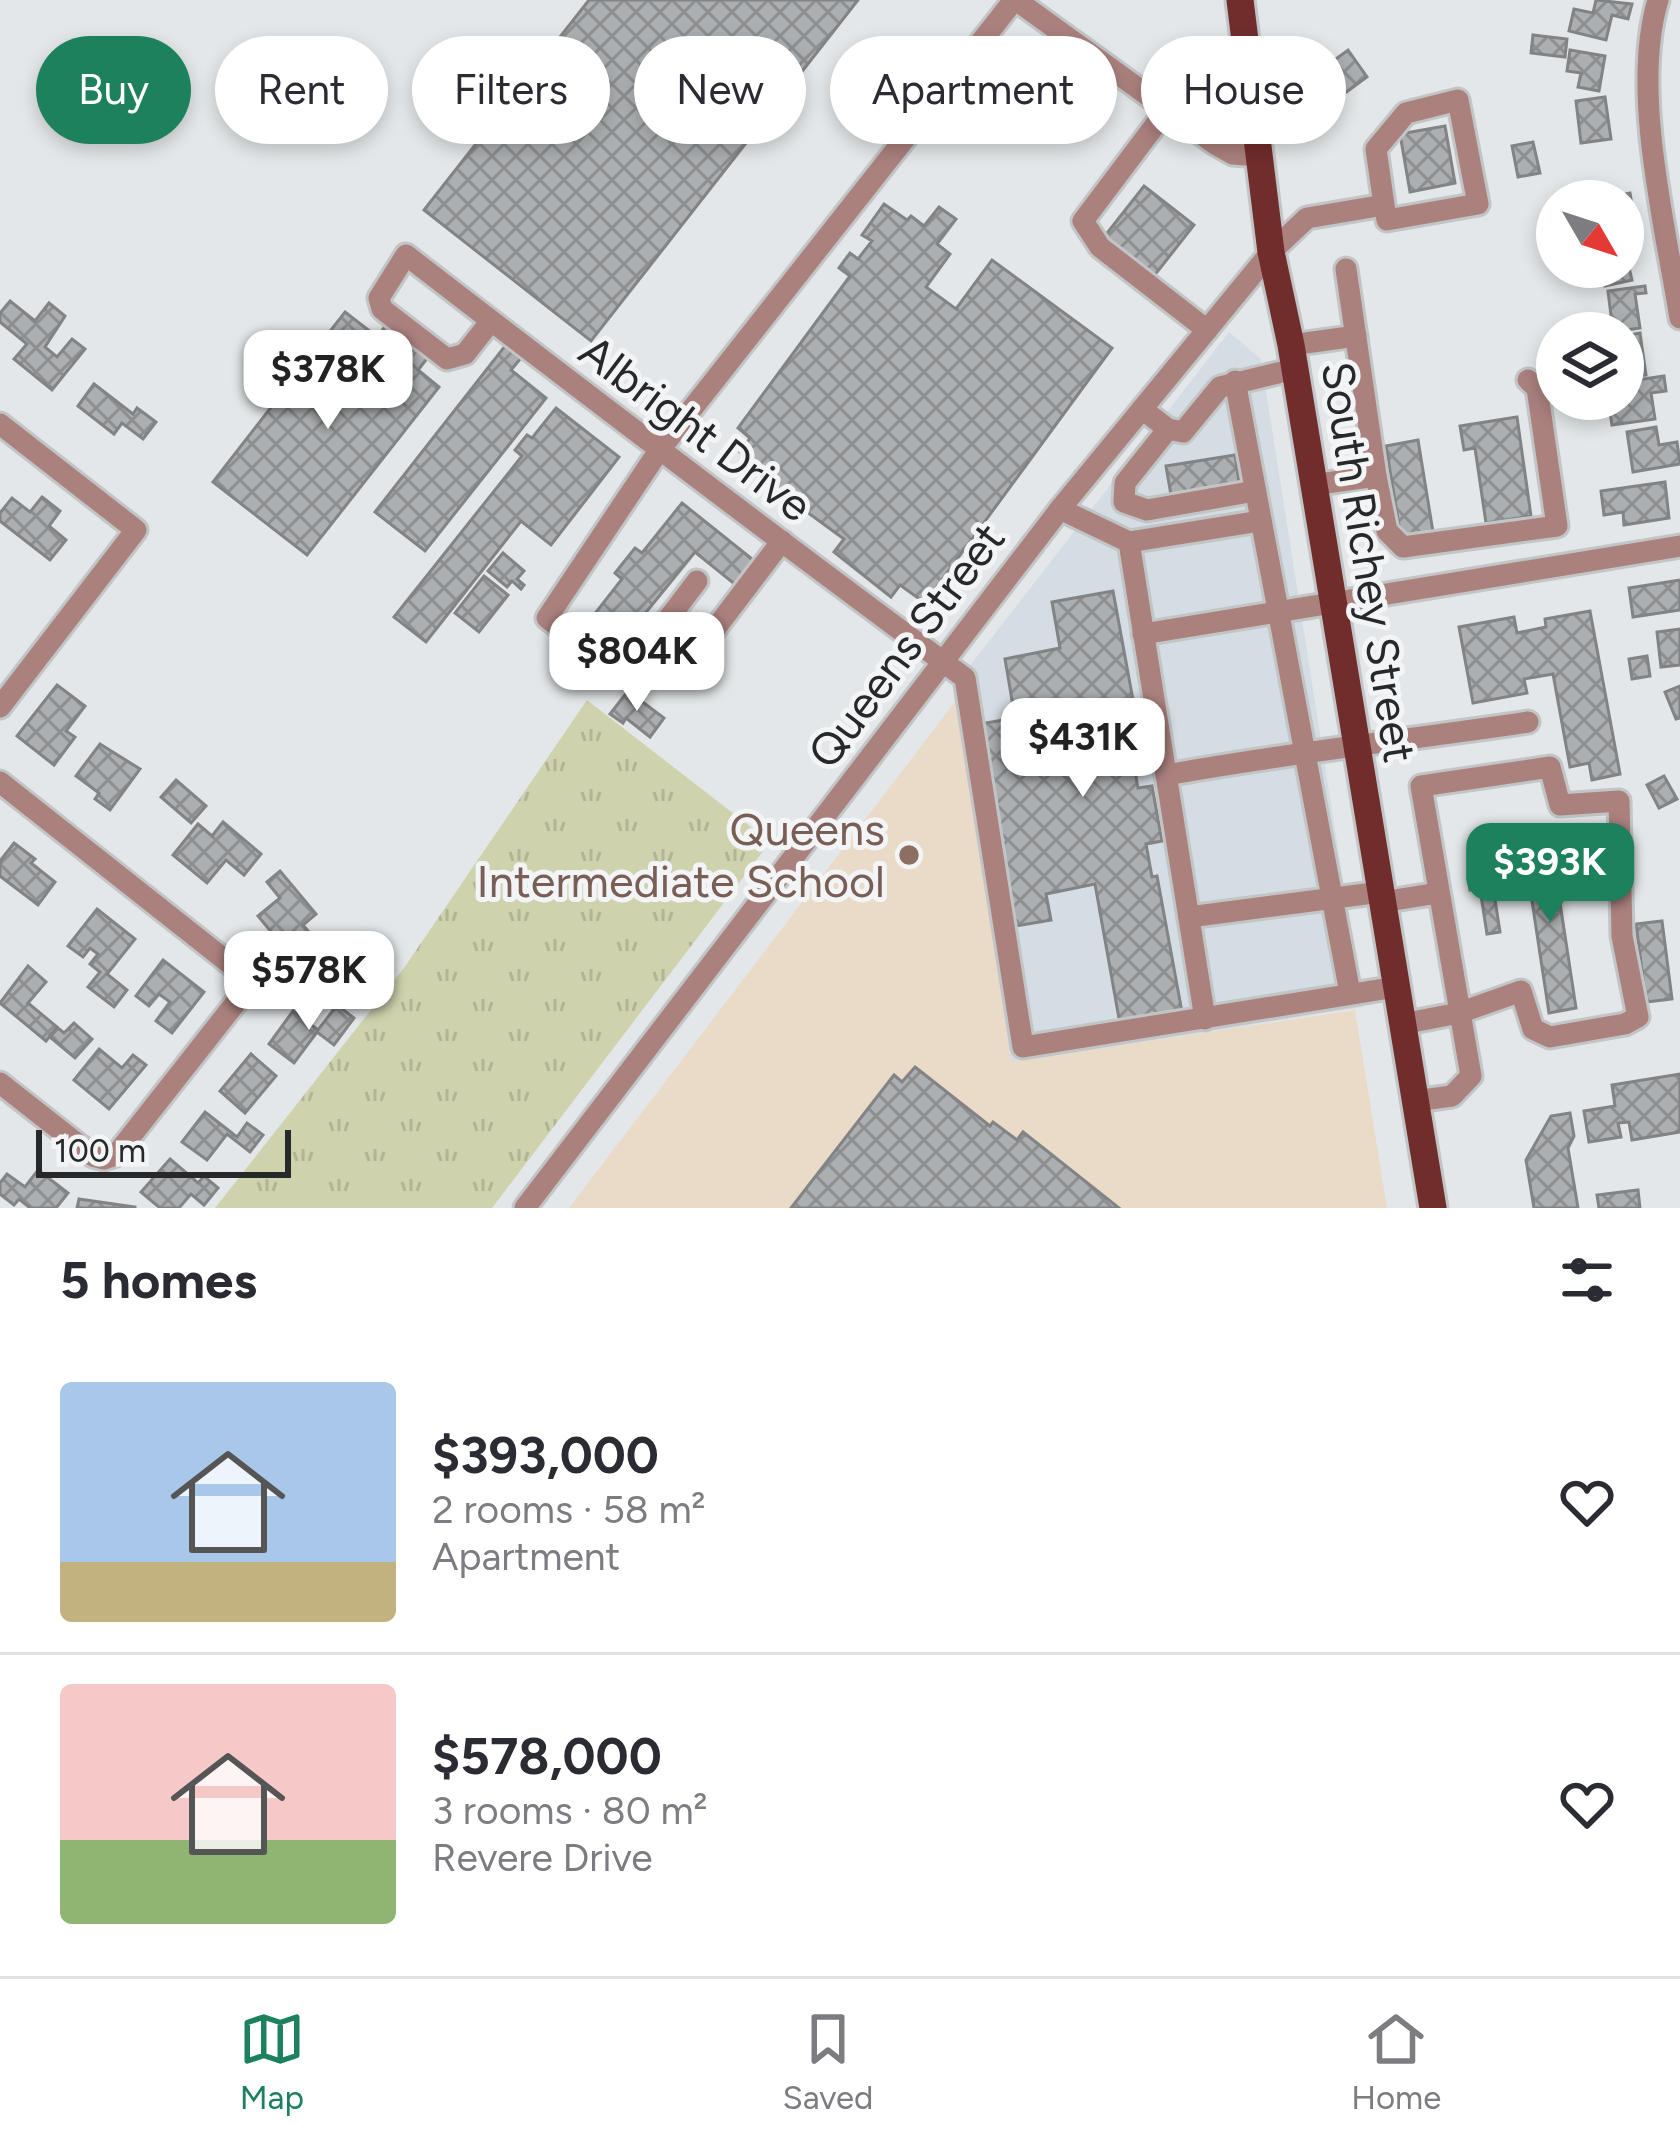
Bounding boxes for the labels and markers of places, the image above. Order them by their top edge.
pin: $378K [244,330,412,432]
pin: $804K [553,612,721,714]
pin: $431K [999,698,1167,800]
place label: Queens Intermediate School [477,802,885,908]
pin: $393K [1466,823,1634,925]
marker: Queens Intermediate School [896,842,922,868]
pin: $578K [225,931,393,1033]

